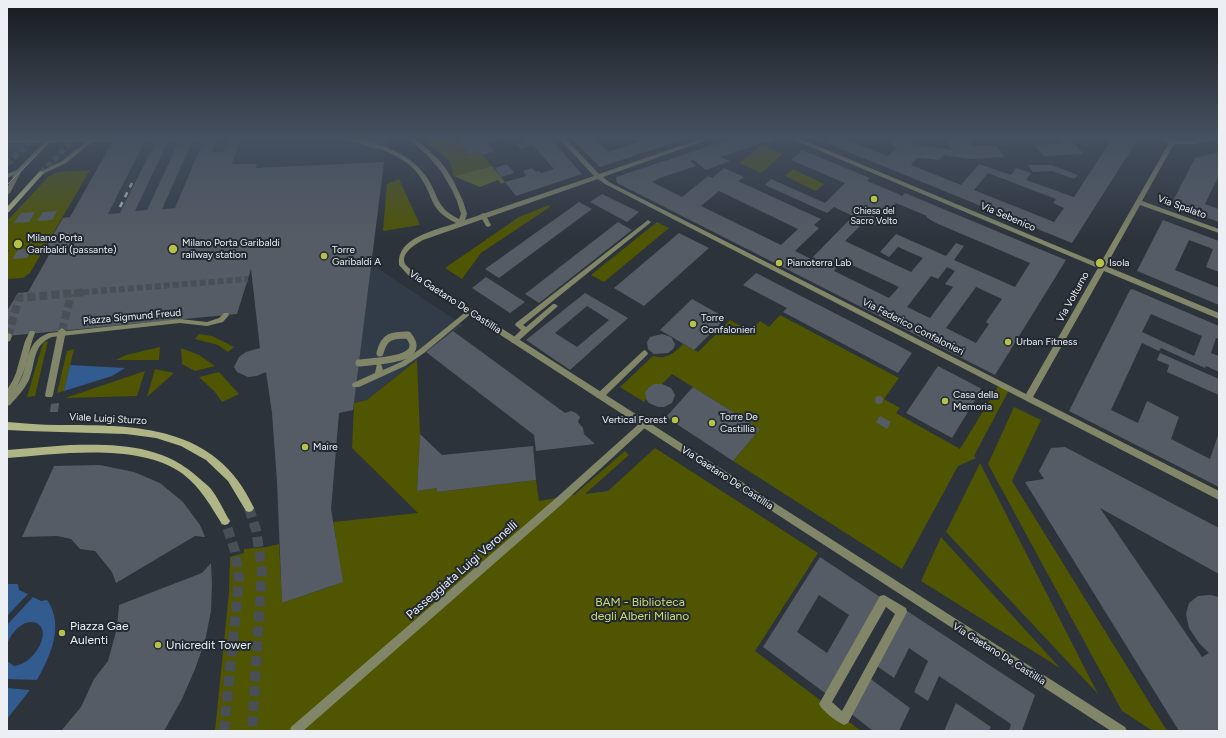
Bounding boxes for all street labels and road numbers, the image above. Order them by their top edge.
street label: Via Spalato [1156,193,1208,221]
street label: Via Sebenico [979,200,1037,234]
street label: Via Gaetano De Castillia [407,268,503,336]
street label: Via Volturno [1054,270,1092,324]
street label: Via Federico Confalonieri [860,296,966,358]
street label: Piazza Sigmund Freud [82,307,182,327]
street label: Viale Luigi Sturzo [69,411,147,427]
street label: Via Gaetano De Castillia [679,444,775,512]
street label: Passeggiata Luigi Veronelli [404,518,520,622]
street label: Via Gaetano De Castillia [950,620,1048,688]

